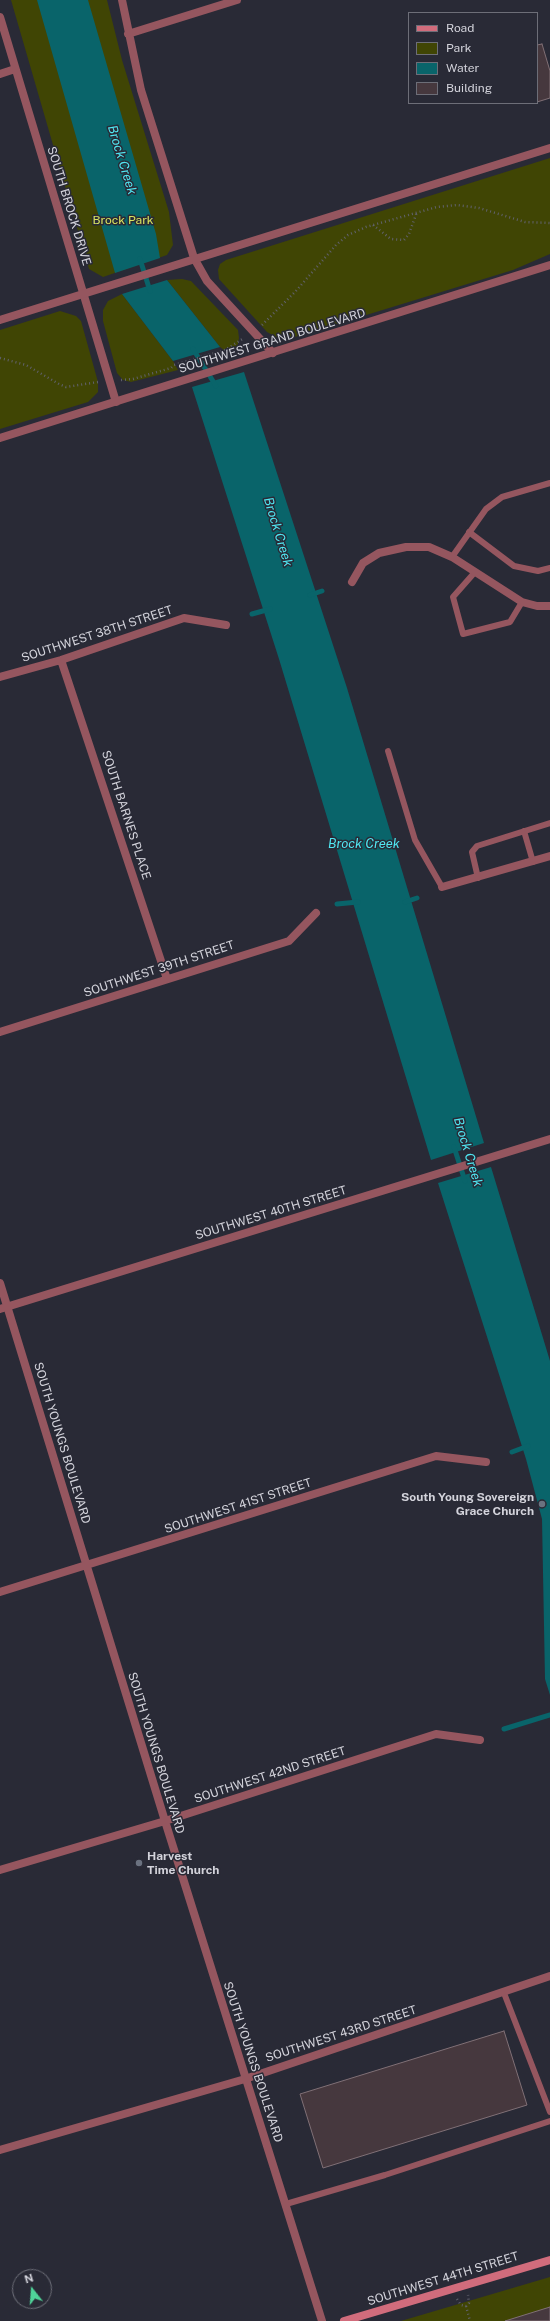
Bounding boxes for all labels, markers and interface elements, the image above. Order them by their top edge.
legend [408,12,538,104]
text: Road [446,21,474,35]
text: Park [446,41,472,55]
text: Water [446,61,479,75]
text: Building [446,81,492,95]
water label: Brock Creek [104,123,140,197]
street label: SOUTH BROCK DRIVE [44,145,94,267]
park label: Brock Park [92,213,154,227]
street label: SOUTHWEST GRAND BOULEVARD [177,306,367,376]
water label: Brock Creek [260,495,296,569]
street label: SOUTHWEST 38TH STREET [20,603,174,665]
street label: SOUTH BARNES PLACE [98,749,154,881]
water label: Brock Creek [328,836,400,852]
street label: SOUTHWEST 39TH STREET [82,938,236,1000]
water label: Brock Creek [450,1115,486,1189]
street label: SOUTHWEST 40TH STREET [194,1183,348,1243]
street label: SOUTH YOUNGS BOULEVARD [31,1361,93,1525]
street label: SOUTHWEST 41ST STREET [163,1475,313,1537]
place label: South Young Sovereign Grace Church [401,1490,534,1518]
marker: South Young Sovereign Grace Church [537,1499,547,1509]
street label: SOUTH YOUNGS BOULEVARD [125,1671,187,1835]
street label: SOUTHWEST 42ND STREET [192,1744,348,1806]
place label: Harvest Time Church [147,1849,219,1877]
marker: Harvest Time Church [134,1858,144,1868]
street label: SOUTH YOUNGS BOULEVARD [220,1980,286,2144]
street label: SOUTHWEST 43RD STREET [264,2003,418,2065]
street label: SOUTHWEST 44TH STREET [366,2249,520,2309]
north arrow [12,2269,52,2309]
text: N [23,2271,35,2285]

